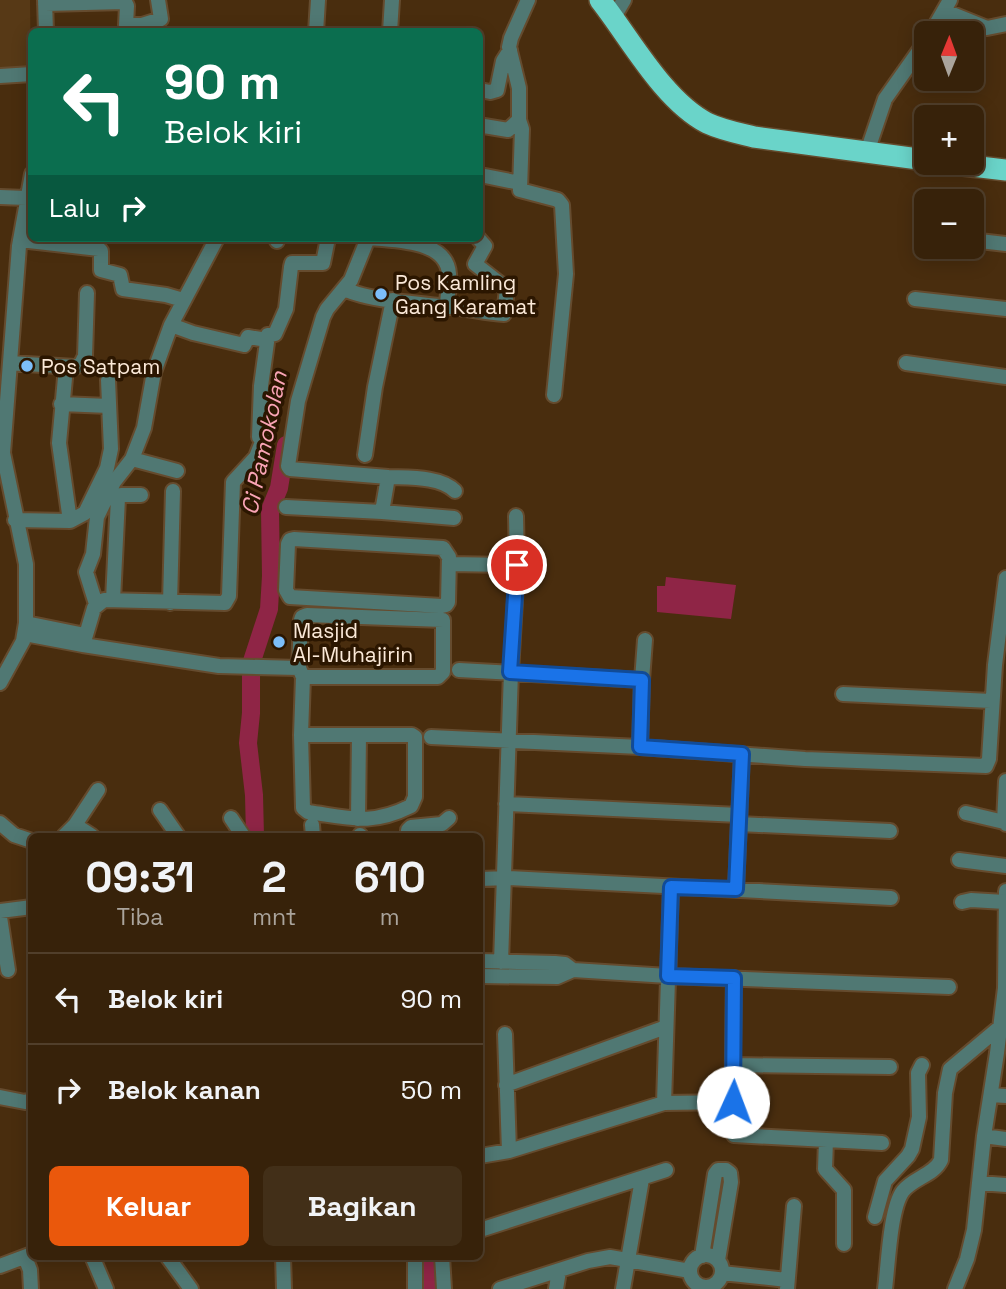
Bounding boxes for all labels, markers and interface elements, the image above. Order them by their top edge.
north arrow [914,21,984,91]
map controls [914,21,984,259]
text: 90 m [164,51,280,113]
icon: left [49,56,140,147]
button: + [914,105,984,175]
text: Belok kiri [164,112,302,152]
icon: right [114,189,152,227]
button: − [914,189,984,259]
text: Lalu [49,191,100,225]
place label: Pos Kamling Gang Karamat [395,269,536,320]
marker: Pos Kamling Gang Karamat [373,286,389,302]
place label: Pos Satpam [41,353,160,380]
marker: Pos Satpam [19,358,35,374]
water label: Ci Pamokolan [234,368,294,518]
pin [487,535,547,595]
icon: arrive [498,546,536,584]
place label: Masjid Al-Muhajirin [293,617,413,668]
marker: Masjid Al-Muhajirin [271,634,287,650]
text: 09:31 [85,851,195,904]
text: 2 [262,851,287,904]
text: 610 [354,851,426,904]
text: Tiba [117,902,164,932]
text: mnt [252,902,296,932]
text: m [380,902,400,932]
icon: left [49,980,87,1018]
text: Belok kiri [108,982,223,1016]
text: 90 m [400,982,462,1016]
position arrow [696,1065,770,1139]
icon: right [49,1071,87,1109]
text: Belok kanan [108,1073,261,1107]
text: 50 m [401,1073,462,1107]
button: Keluar [49,1166,249,1246]
button: Bagikan [263,1166,462,1246]

